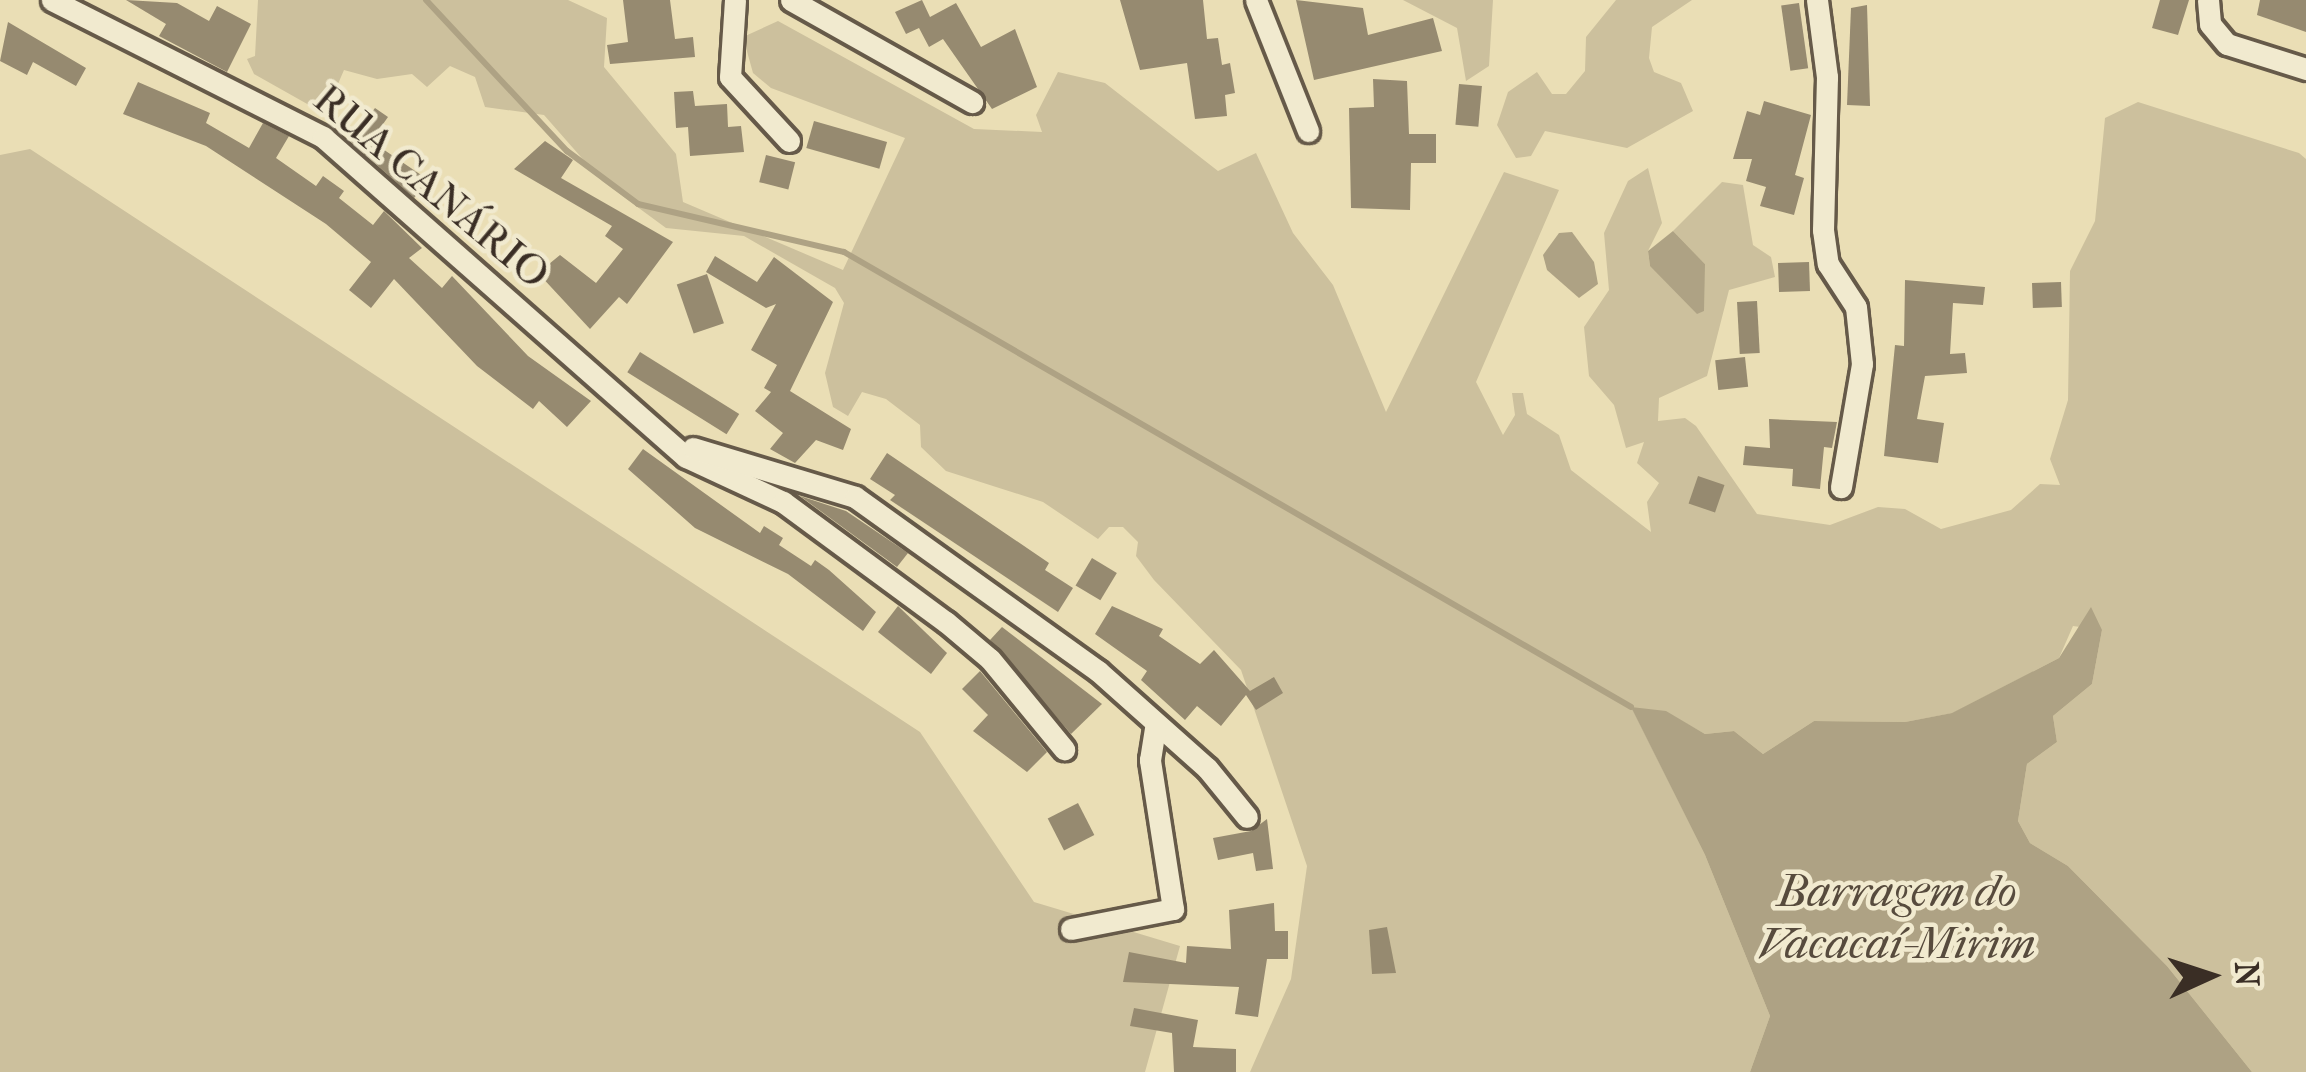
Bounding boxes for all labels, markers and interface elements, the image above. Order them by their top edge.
street label: RUA CANÁRIO [303,74,559,300]
water label: Barragem do Vacacaí-Mirim [1758,865,2036,971]
north arrow [2150,916,2270,1036]
text: N [2226,961,2267,988]

